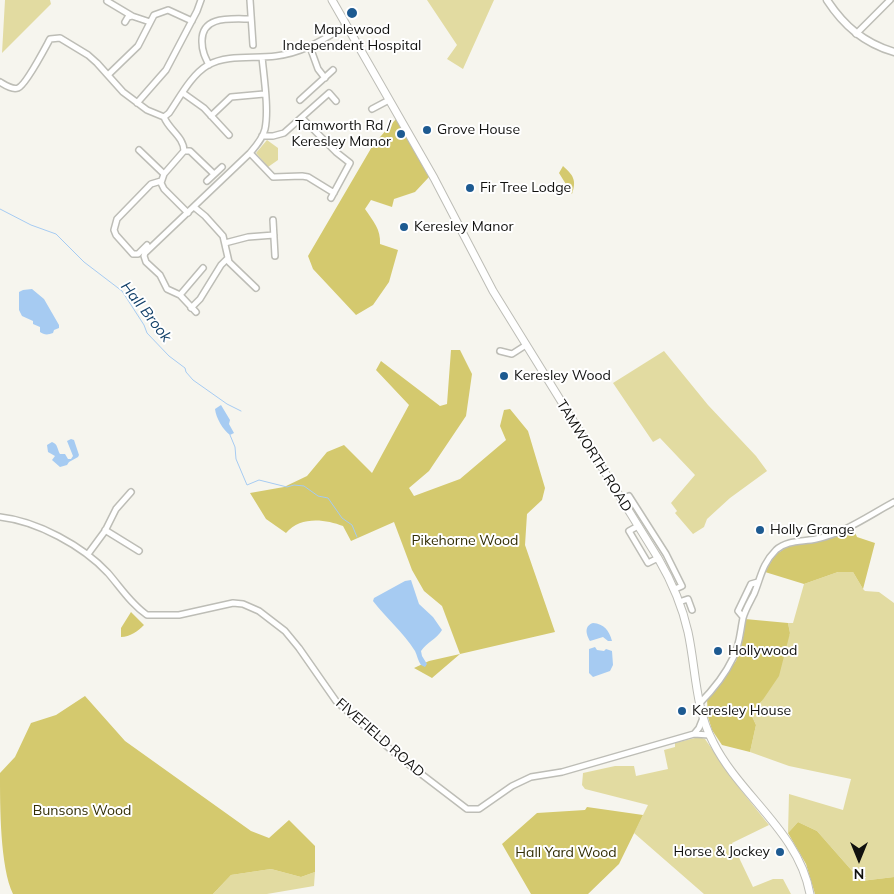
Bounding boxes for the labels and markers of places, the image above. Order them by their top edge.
marker: Maplewood Independent Hospital [345,6,359,20]
place label: Maplewood Independent Hospital [283,22,421,54]
place label: Tamworth Rd / Keresley Manor [291,118,391,150]
place label: Grove House [437,122,520,138]
marker: Grove House [421,124,433,136]
marker: Tamworth Rd / Keresley Manor [395,128,407,140]
place label: Fir Tree Lodge [480,180,571,196]
marker: Fir Tree Lodge [464,182,476,194]
place label: Keresley Manor [414,219,514,235]
marker: Keresley Manor [398,221,410,233]
place label: Keresley Wood [514,368,611,384]
marker: Keresley Wood [498,370,510,382]
place label: Holly Grange [770,522,854,538]
marker: Holly Grange [754,524,766,536]
place label: Hollywood [728,643,797,659]
marker: Hollywood [712,645,724,657]
place label: Keresley House [692,703,791,719]
marker: Keresley House [676,705,688,717]
place label: Horse & Jockey [673,844,770,860]
marker: Horse & Jockey [774,846,786,858]

